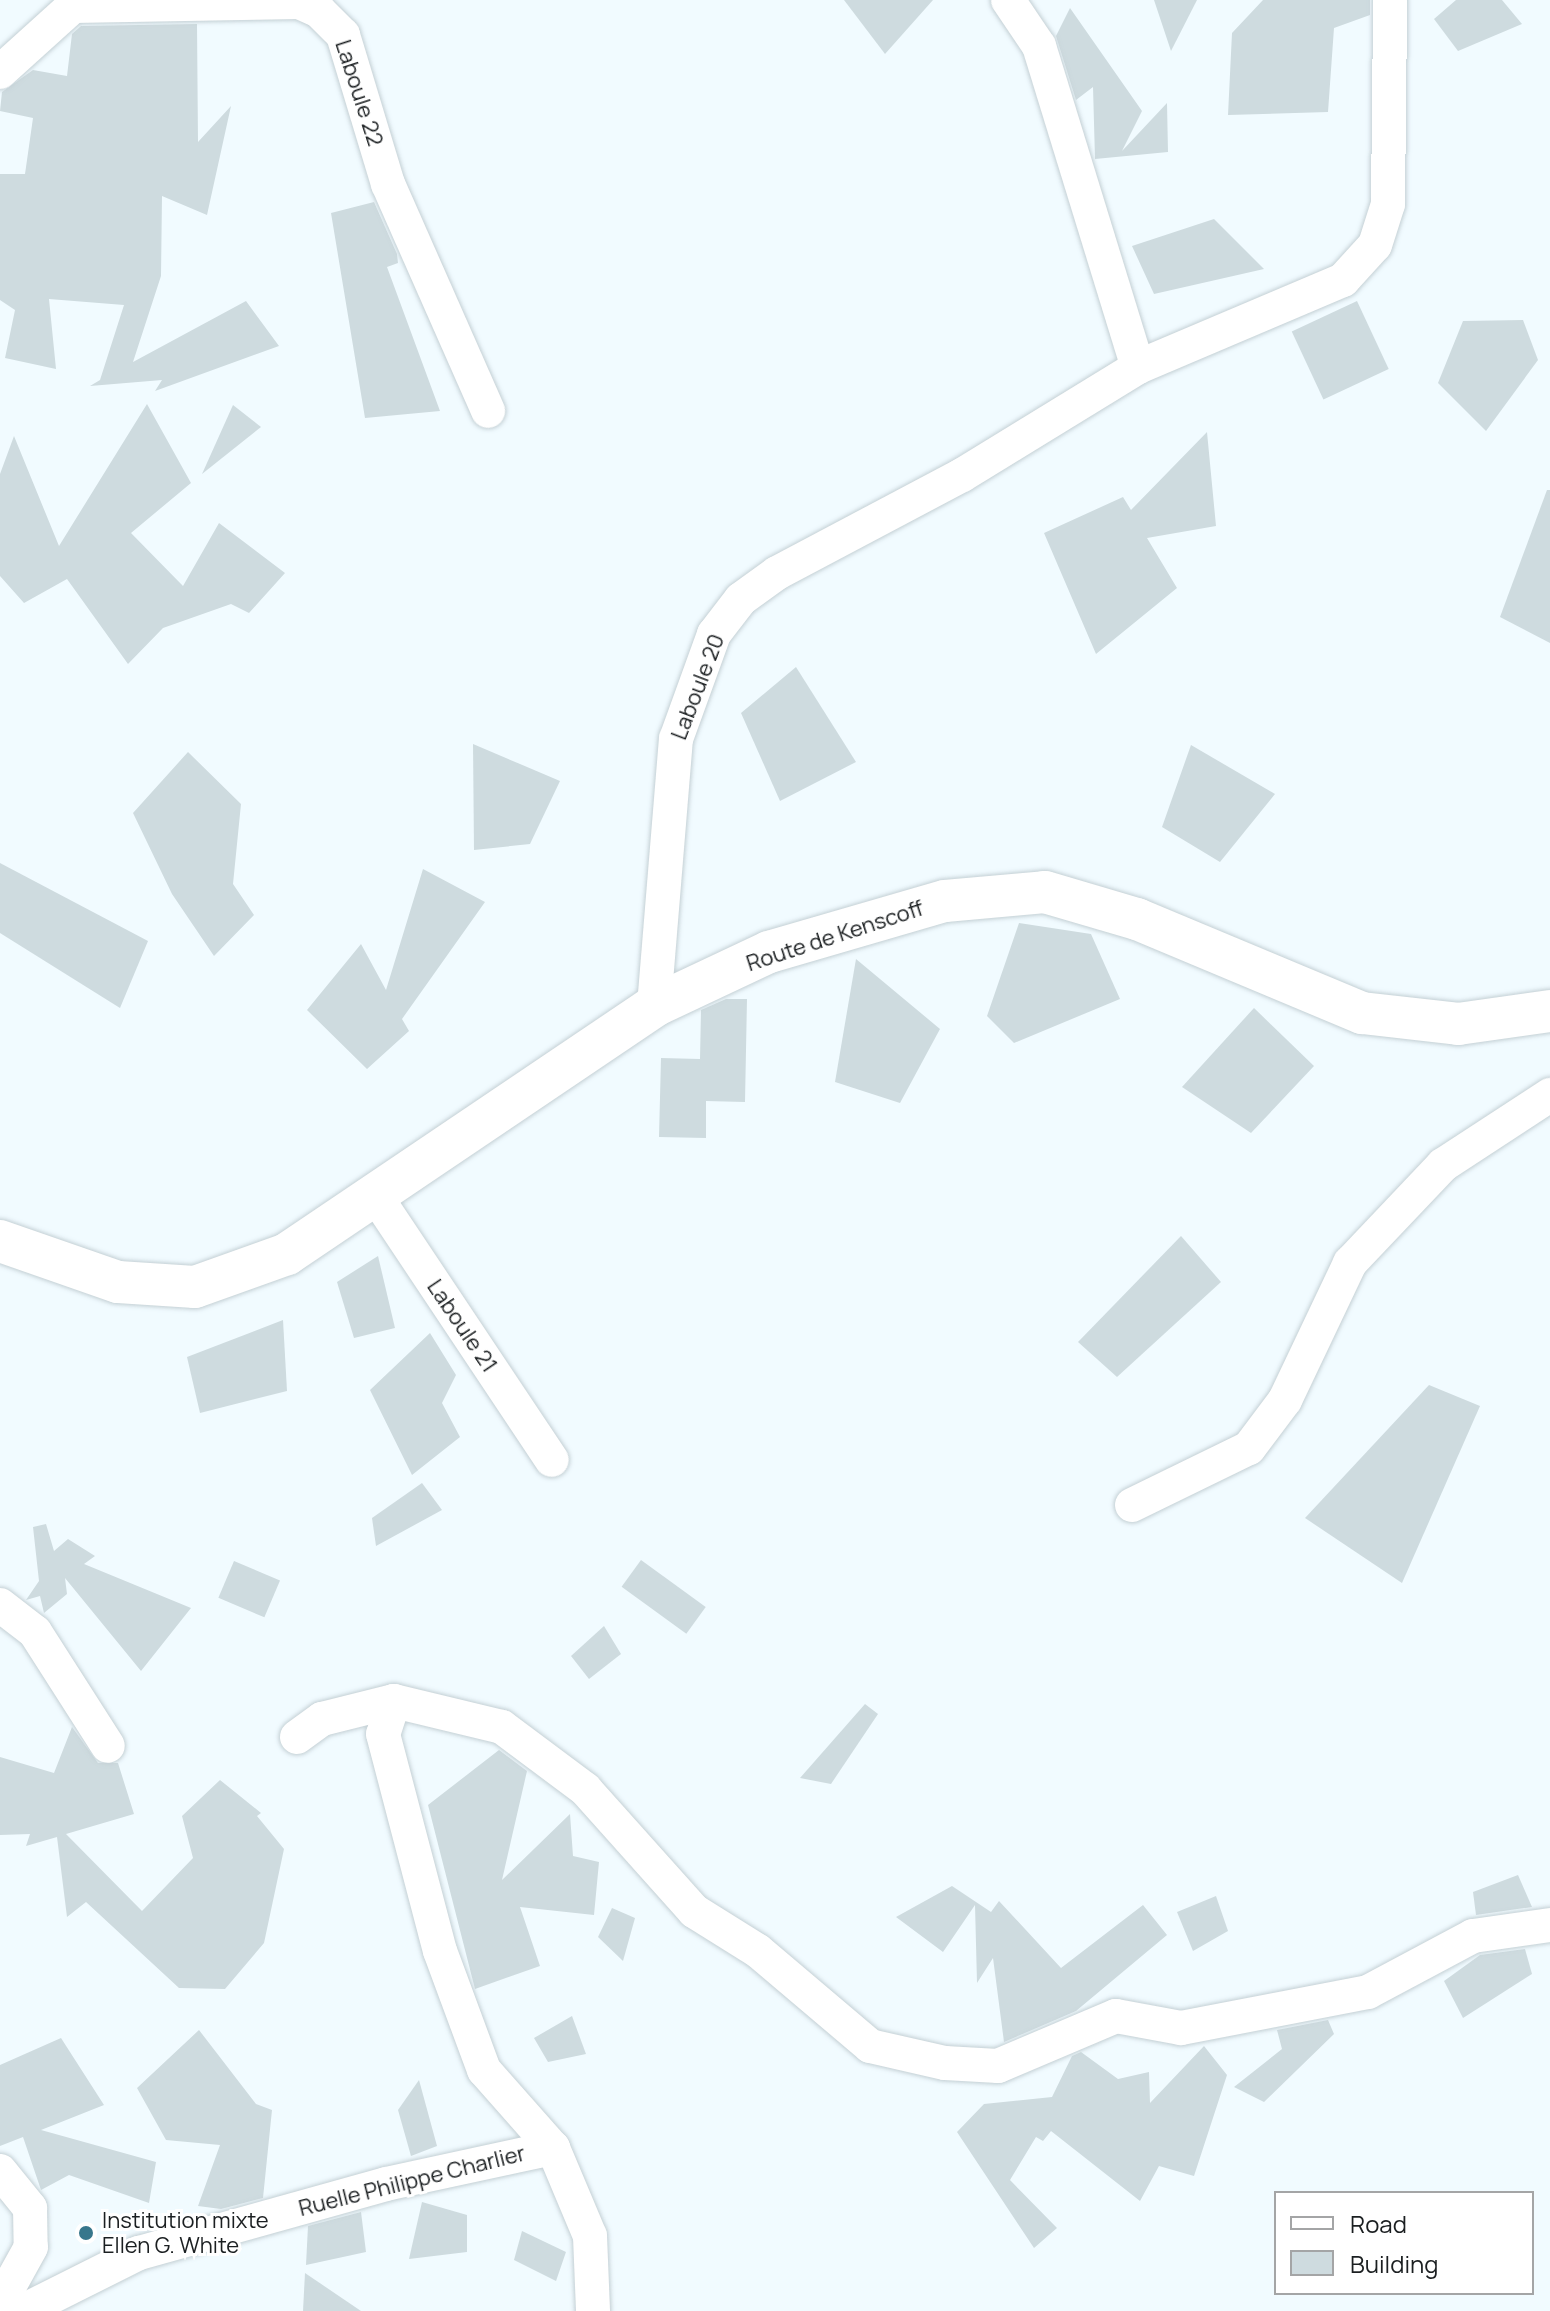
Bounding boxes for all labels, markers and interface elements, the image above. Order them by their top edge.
street label: Laboule 22 [329,37,389,149]
street label: Laboule 20 [666,630,730,744]
street label: Route de Kenscoff [743,895,927,977]
street label: Laboule 21 [421,1275,503,1377]
street label: Ruelle Philippe Charlier [296,2140,528,2222]
legend [1274,2191,1534,2295]
place label: Institution mixte Ellen G. White [102,2207,269,2258]
text: Road [1350,2207,1407,2240]
marker: Institution mixte Ellen G. White [77,2224,95,2242]
text: Building [1350,2247,1438,2280]

